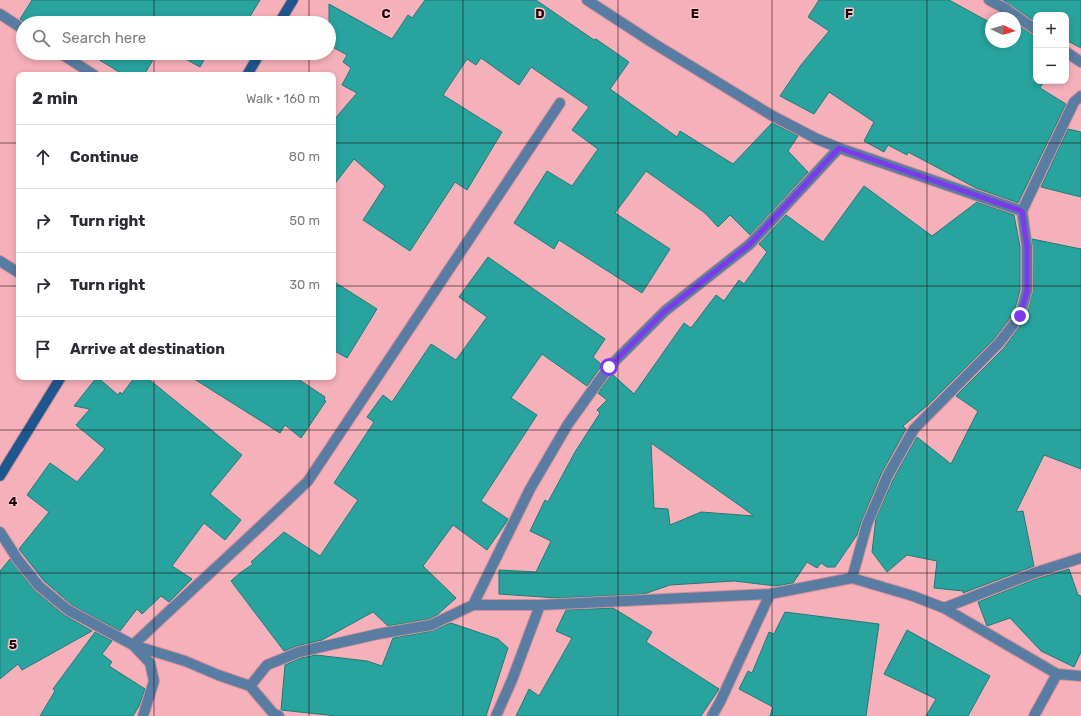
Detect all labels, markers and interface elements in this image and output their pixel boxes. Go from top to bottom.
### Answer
text: C [381,6,391,21]
text: D [535,6,545,21]
text: E [691,6,699,21]
text: F [845,6,853,21]
north arrow [985,12,1021,48]
map controls [1033,12,1069,84]
button: + [1033,12,1069,48]
search box [16,16,336,60]
icon: search [30,27,52,49]
text: Search here [62,29,146,47]
button: − [1033,48,1069,84]
text: 2 min [32,88,78,108]
text: Walk · 160 m [246,91,320,106]
icon: ahead [32,146,54,168]
text: Continue [70,148,139,166]
text: 80 m [289,149,320,164]
icon: right [32,210,54,232]
text: Turn right [70,212,145,230]
text: 50 m [289,213,320,228]
icon: right [32,274,54,296]
text: Turn right [70,276,145,294]
text: 30 m [289,277,320,292]
route end [1011,307,1029,325]
icon: arrive [32,338,54,360]
text: Arrive at destination [70,340,225,358]
route start [600,358,618,376]
text: 4 [9,494,18,509]
text: 5 [9,637,17,652]

